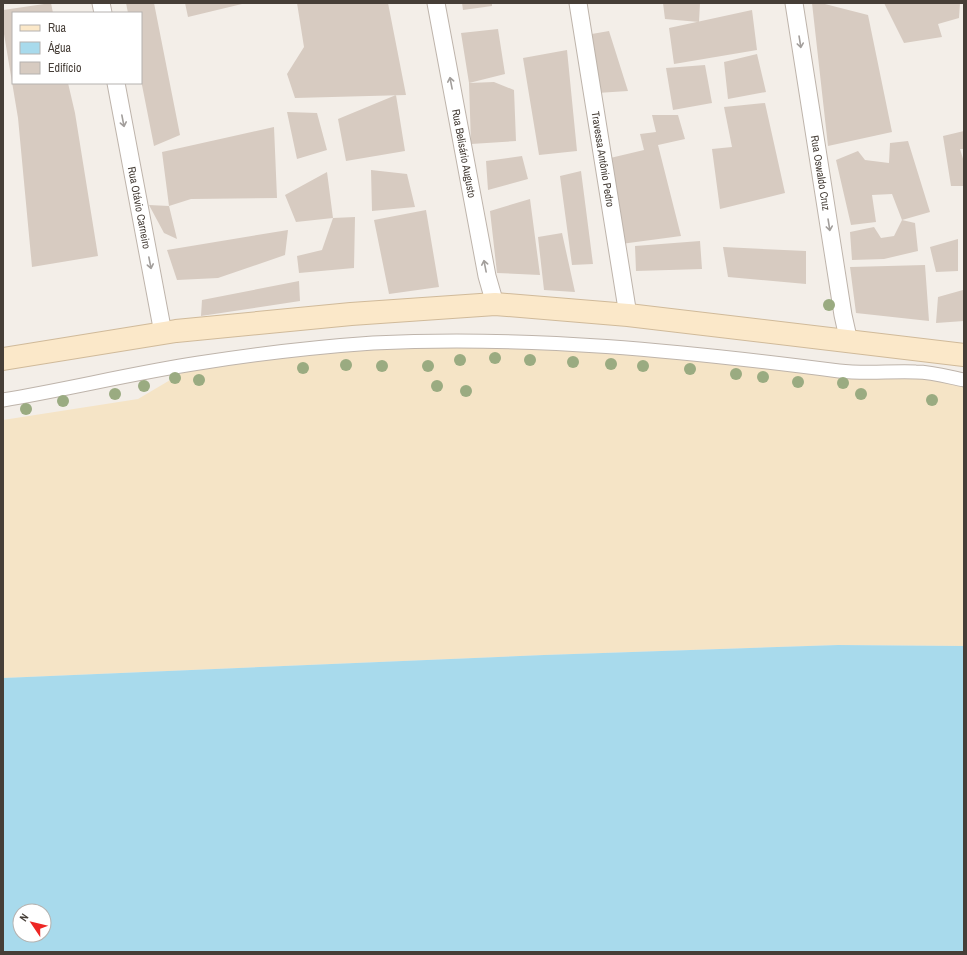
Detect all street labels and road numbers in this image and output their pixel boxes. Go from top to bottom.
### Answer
street label: Rua Belisário Augusto [449,108,479,199]
street label: Travessa Antônio Pedro [588,110,618,208]
street label: Rua Oswaldo Cruz [808,134,834,212]
street label: Rua Otávio Carneiro [125,166,154,250]

